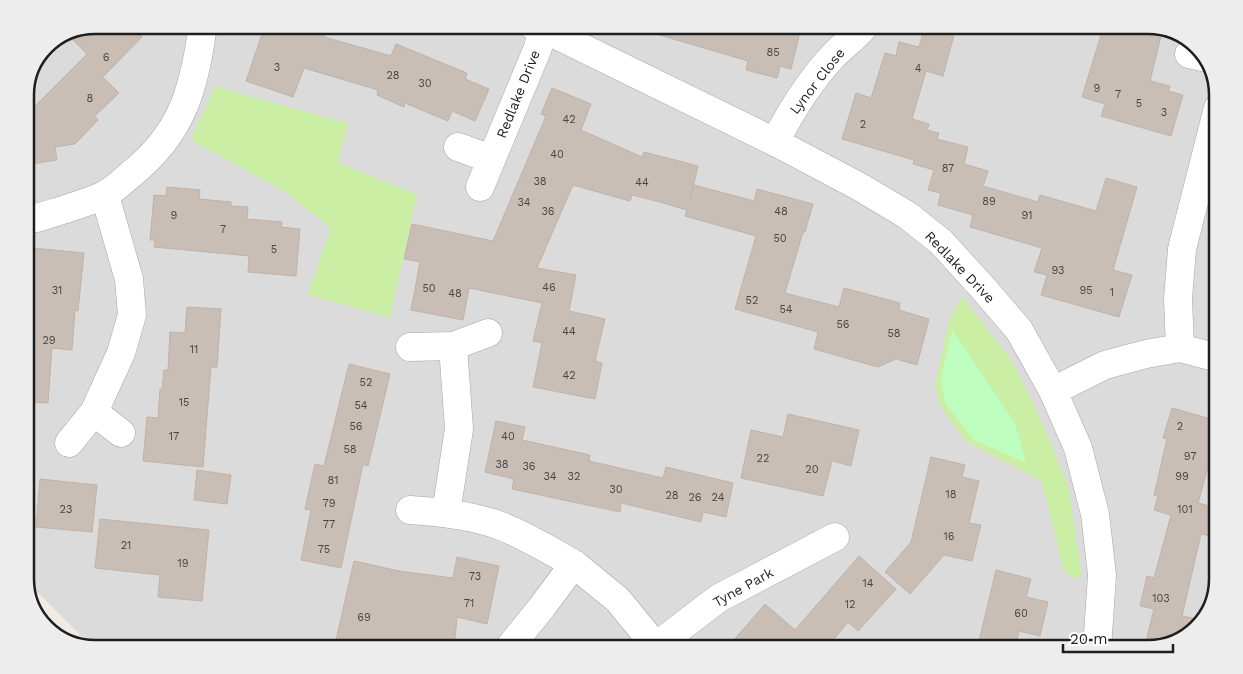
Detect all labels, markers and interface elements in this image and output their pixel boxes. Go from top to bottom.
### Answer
street label: Lynor Close [786,45,848,117]
house number: 85 [766,46,780,59]
street label: Redlake Drive [493,48,543,140]
house number: 6 [103,51,110,64]
house number: 3 [274,61,280,74]
house number: 4 [915,62,922,75]
house number: 28 [386,69,400,82]
house number: 30 [418,77,432,90]
house number: 9 [1094,82,1101,95]
house number: 7 [1115,88,1121,101]
house number: 8 [87,92,94,105]
house number: 5 [1136,97,1142,110]
house number: 3 [1161,106,1167,119]
house number: 42 [562,113,576,126]
house number: 2 [860,118,866,131]
house number: 40 [550,148,564,161]
house number: 87 [942,162,954,175]
house number: 38 [533,175,547,188]
house number: 44 [635,176,649,189]
house number: 89 [982,195,996,208]
house number: 34 [517,196,531,209]
house number: 36 [541,205,555,218]
house number: 48 [774,205,788,218]
house number: 9 [171,209,178,222]
house number: 91 [1021,209,1033,222]
house number: 7 [220,223,226,236]
street label: Redlake Drive [922,228,998,306]
house number: 50 [773,232,787,245]
house number: 5 [271,243,277,256]
house number: 93 [1052,264,1064,277]
house number: 46 [542,281,556,294]
house number: 50 [422,282,436,295]
house number: 31 [52,284,62,297]
house number: 95 [1079,284,1093,297]
house number: 1 [1110,286,1114,299]
house number: 48 [448,287,462,300]
house number: 52 [746,294,758,307]
house number: 54 [779,303,793,316]
house number: 56 [836,318,850,331]
house number: 44 [562,325,576,338]
house number: 58 [887,327,901,340]
house number: 29 [42,334,56,347]
house number: 11 [190,343,198,356]
house number: 42 [562,369,576,382]
house number: 52 [360,376,372,389]
house number: 15 [179,396,189,409]
house number: 54 [354,399,368,412]
house number: 56 [349,420,363,433]
house number: 2 [1177,420,1183,433]
house number: 17 [169,430,179,443]
house number: 40 [501,430,515,443]
house number: 58 [343,443,357,456]
house number: 97 [1184,450,1196,463]
house number: 22 [757,452,769,465]
house number: 38 [495,458,509,471]
house number: 36 [522,460,536,473]
house number: 20 [805,463,819,476]
house number: 34 [543,470,557,483]
house number: 32 [568,470,580,483]
house number: 99 [1175,470,1189,483]
house number: 81 [327,474,339,487]
house number: 30 [609,483,623,496]
house number: 18 [945,488,957,501]
house number: 28 [665,489,679,502]
house number: 26 [688,491,702,504]
house number: 24 [712,491,725,504]
house number: 79 [323,497,336,510]
house number: 23 [60,503,72,516]
house number: 101 [1177,503,1193,516]
house number: 77 [323,518,335,531]
house number: 16 [944,530,955,543]
house number: 21 [121,539,131,552]
house number: 75 [318,543,330,556]
house number: 19 [177,557,189,570]
street label: Tyne Park [710,564,776,610]
house number: 73 [469,570,481,583]
house number: 14 [862,577,874,590]
house number: 103 [1152,592,1170,605]
house number: 71 [464,597,474,610]
house number: 12 [845,598,855,611]
house number: 60 [1014,607,1028,620]
house number: 69 [357,611,371,624]
scale bar [1063,622,1173,654]
text: 20 m [1070,630,1108,648]

